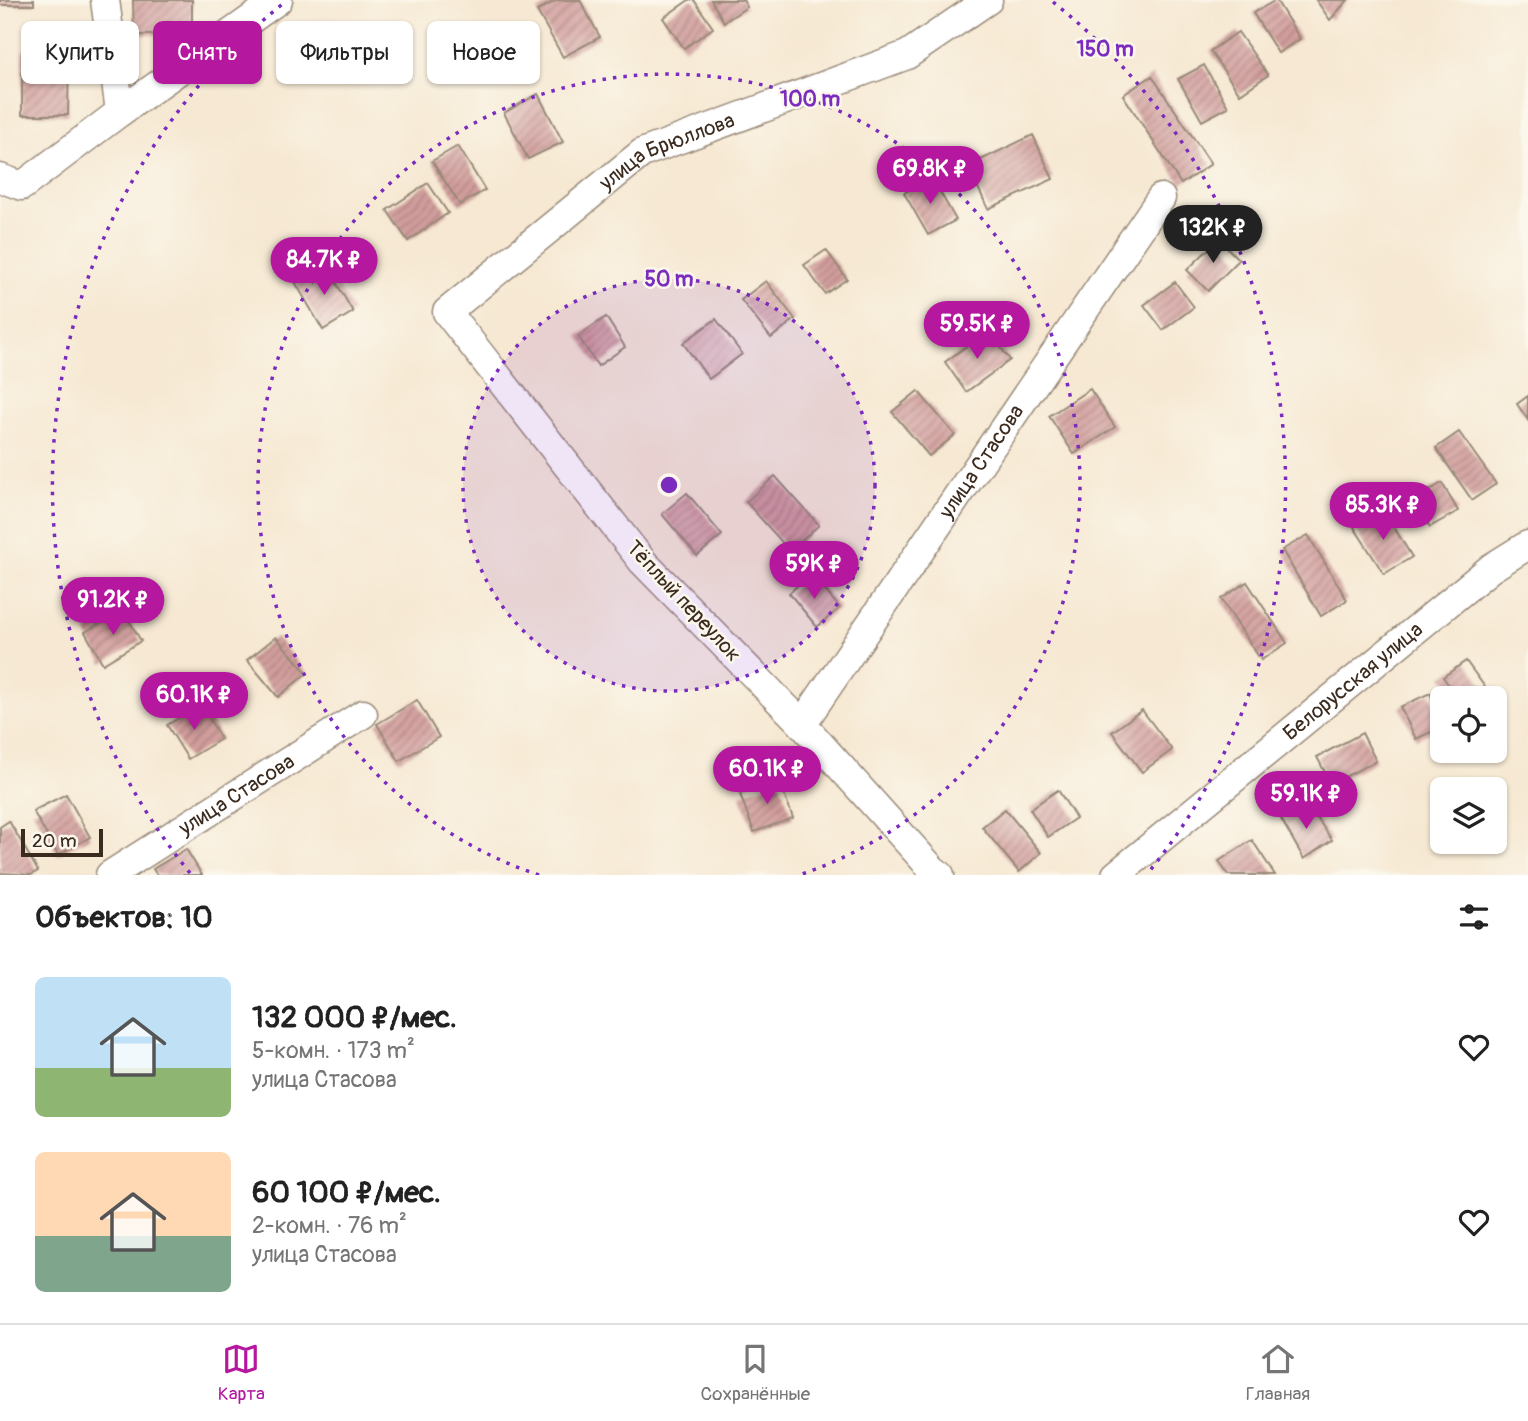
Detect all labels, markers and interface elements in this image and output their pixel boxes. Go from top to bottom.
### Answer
chip: Купить [21,21,139,84]
chip: Снять [153,21,262,84]
chip: Фильтры [276,21,413,84]
chip: Новое [427,21,540,84]
text: 150 m [1076,36,1134,63]
text: 100 m [780,86,840,113]
street label: улица Брюллова [593,107,738,197]
pin: 69.8K ₽ [865,146,995,206]
text: 69.8K ₽ [893,154,967,183]
pin: 132K ₽ [1156,205,1270,265]
text: 132K ₽ [1179,213,1247,242]
pin: 84.7K ₽ [259,238,389,297]
text: 84.7K ₽ [287,245,361,274]
text: 50 m [645,266,694,293]
pin: 59.5K ₽ [912,302,1042,361]
text: 59.5K ₽ [940,309,1014,338]
street label: улица Стасова [933,399,1030,525]
centre of rings [657,473,681,497]
pin: 85.3K ₽ [1318,482,1448,542]
text: 85.3K ₽ [1346,490,1420,519]
street label: Тёплый переулок [620,535,747,668]
pin: 59K ₽ [765,542,863,601]
text: 59K ₽ [786,549,842,578]
pin: 91.2K ₽ [48,578,178,637]
text: 91.2K ₽ [77,585,149,614]
street label: Белорусская улица [1278,616,1429,747]
pin: 60.1K ₽ [129,672,259,732]
text: 60.1K ₽ [156,680,232,709]
map controls [1430,686,1507,854]
button: locate [1430,686,1507,763]
pin: 60.1K ₽ [702,746,832,806]
street label: улица Стасова [173,748,300,842]
text: 60.1K ₽ [729,754,805,783]
pin: 59.1K ₽ [1241,772,1371,831]
button: layers [1430,777,1507,854]
text: 59.1K ₽ [1270,779,1342,808]
scale bar [21,826,103,858]
text: 20 m [32,829,77,853]
icon: filters [1455,898,1493,936]
text: Объектов: 10 [35,899,213,936]
text: 132 000 ₽/мес. [252,999,457,1036]
icon: home [91,1005,175,1089]
icon: heart [1455,1028,1493,1066]
text: 5-комн. · 173 m² [252,1036,415,1065]
text: улица Стасова [252,1065,397,1094]
text: 60 100 ₽/мес. [252,1174,441,1211]
icon: home [91,1180,175,1264]
icon: heart [1455,1203,1493,1241]
text: 2-комн. · 76 m² [252,1211,407,1240]
text: улица Стасова [252,1240,397,1269]
tab: Карта [218,1340,265,1406]
tab: Сохранённые [701,1340,810,1406]
tab: Главная [1246,1340,1310,1406]

